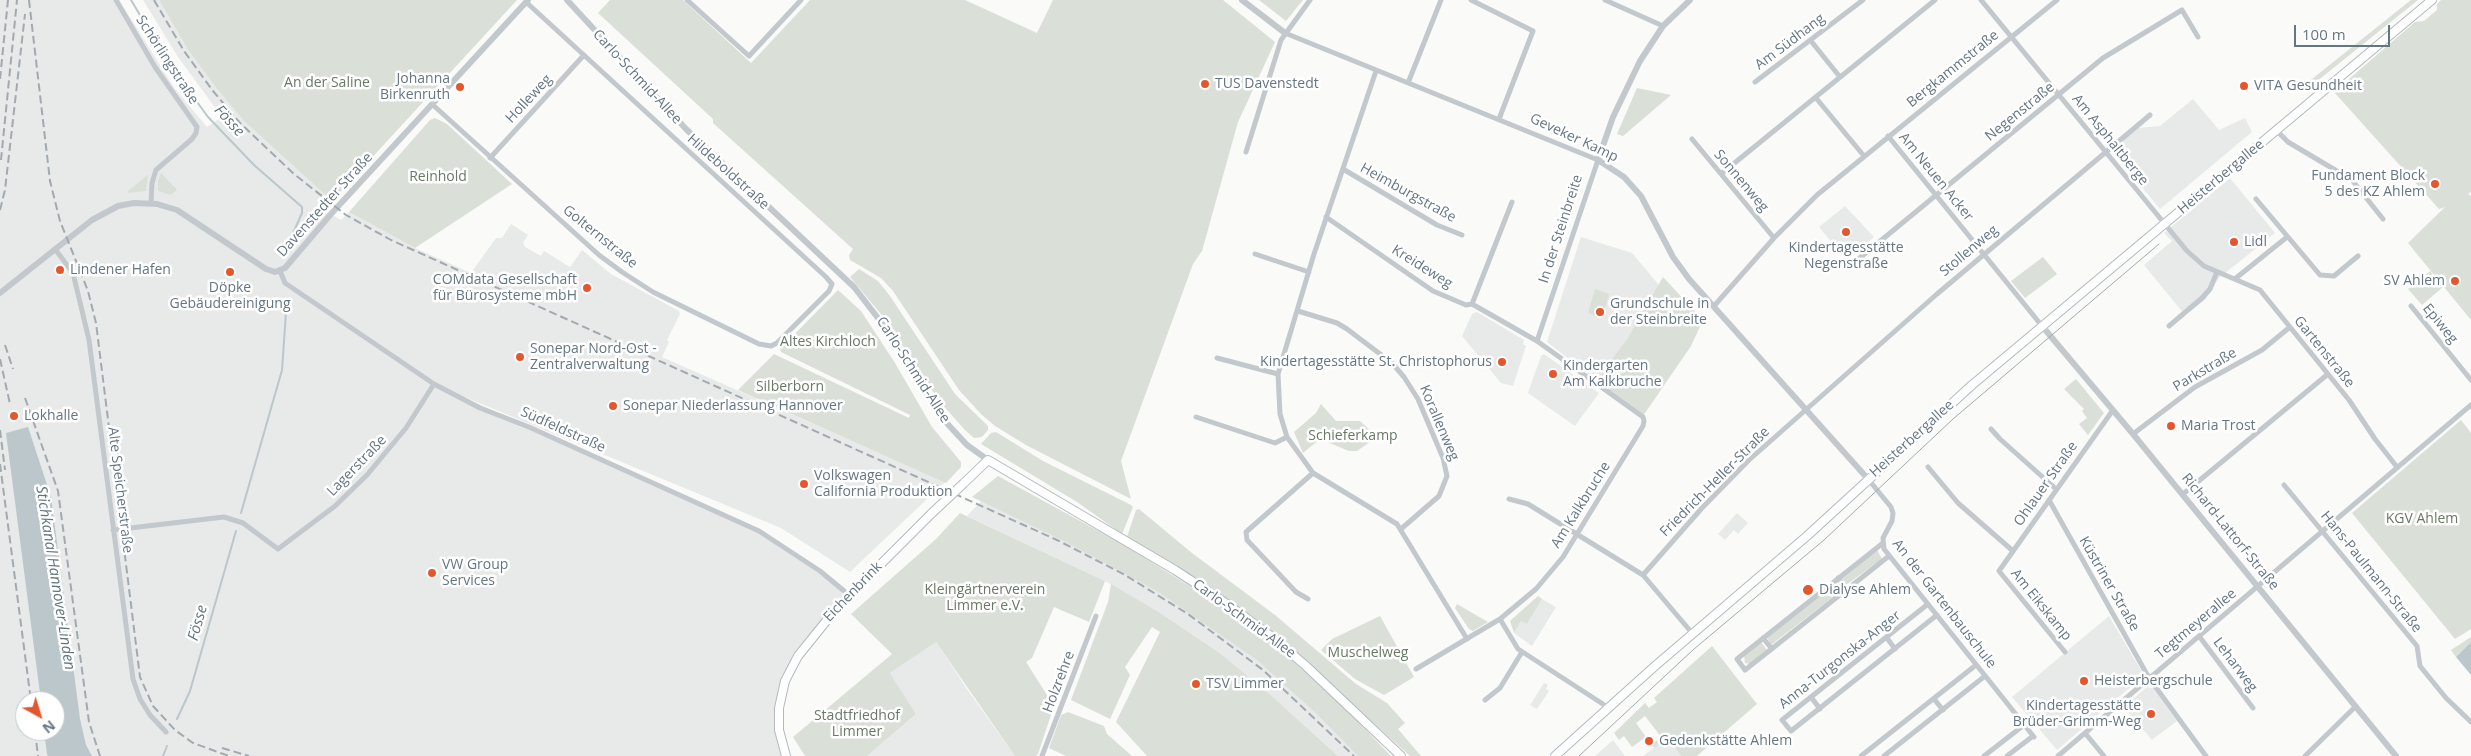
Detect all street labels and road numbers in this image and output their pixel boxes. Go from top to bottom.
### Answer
street label: Am Südhang [1752,10,1828,74]
street label: Schörlingstraße [132,13,202,107]
street label: Carlo-Schmid-Allee [589,26,685,128]
street label: Bergkammstraße [1904,27,2002,111]
street label: Holleweg [502,71,556,127]
street label: Negenstraße [1982,79,2058,145]
street label: Am Asphaltberge [2068,91,2152,189]
street label: Geveker Kamp [1527,110,1621,166]
street label: Am Neuen Acker [1895,129,1977,225]
street label: Hildeboldstraße [683,131,773,213]
street label: Heisterbergallee [2175,136,2267,218]
street label: Sonnenweg [1710,146,1772,216]
street label: Davenstedter Straße [274,149,376,261]
street label: Heimburgstraße [1357,160,1459,226]
street label: In der Steinbreite [1536,173,1586,285]
street label: Golternstraße [559,202,641,272]
street label: Stollenweg [1936,222,2002,280]
street label: Kreideweg [1389,242,1455,292]
street label: Epiweg [2419,301,2461,347]
street label: Gartenstraße [2290,313,2358,391]
street label: Carlo-Schmid-Allee [872,314,954,426]
street label: Parkstraße [2170,345,2240,395]
street label: Korallenweg [1416,383,1462,463]
street label: Heisterbergallee [1867,397,1957,481]
street label: Südfeldstraße [518,404,608,456]
street label: Friedrich-Heller-Straße [1657,424,1773,540]
street label: Alte Speicherstraße [104,426,136,554]
street label: Lagerstraße [324,432,390,500]
street label: Ohlauer Straße [2011,438,2081,530]
street label: Am Kalkbruche [1548,459,1614,551]
street label: Richard-Lattorf-Straße [2178,470,2282,594]
street label: Hans-Paulmann-Straße [2317,508,2425,636]
street label: Küstriner Straße [2075,534,2143,634]
street label: An der Gartenbauschule [1888,536,2000,672]
street label: Eichenbrink [820,559,886,625]
street label: Am Eikskamp [2007,566,2075,644]
street label: Carlo-Schmid-Allee [1189,576,1299,662]
street label: Tegtmeyerallee [2152,585,2240,663]
street label: Anna-Turgonska-Anger [1776,607,1904,713]
street label: Leharweg [2209,635,2261,695]
street label: Holzrehre [1040,649,1078,715]

